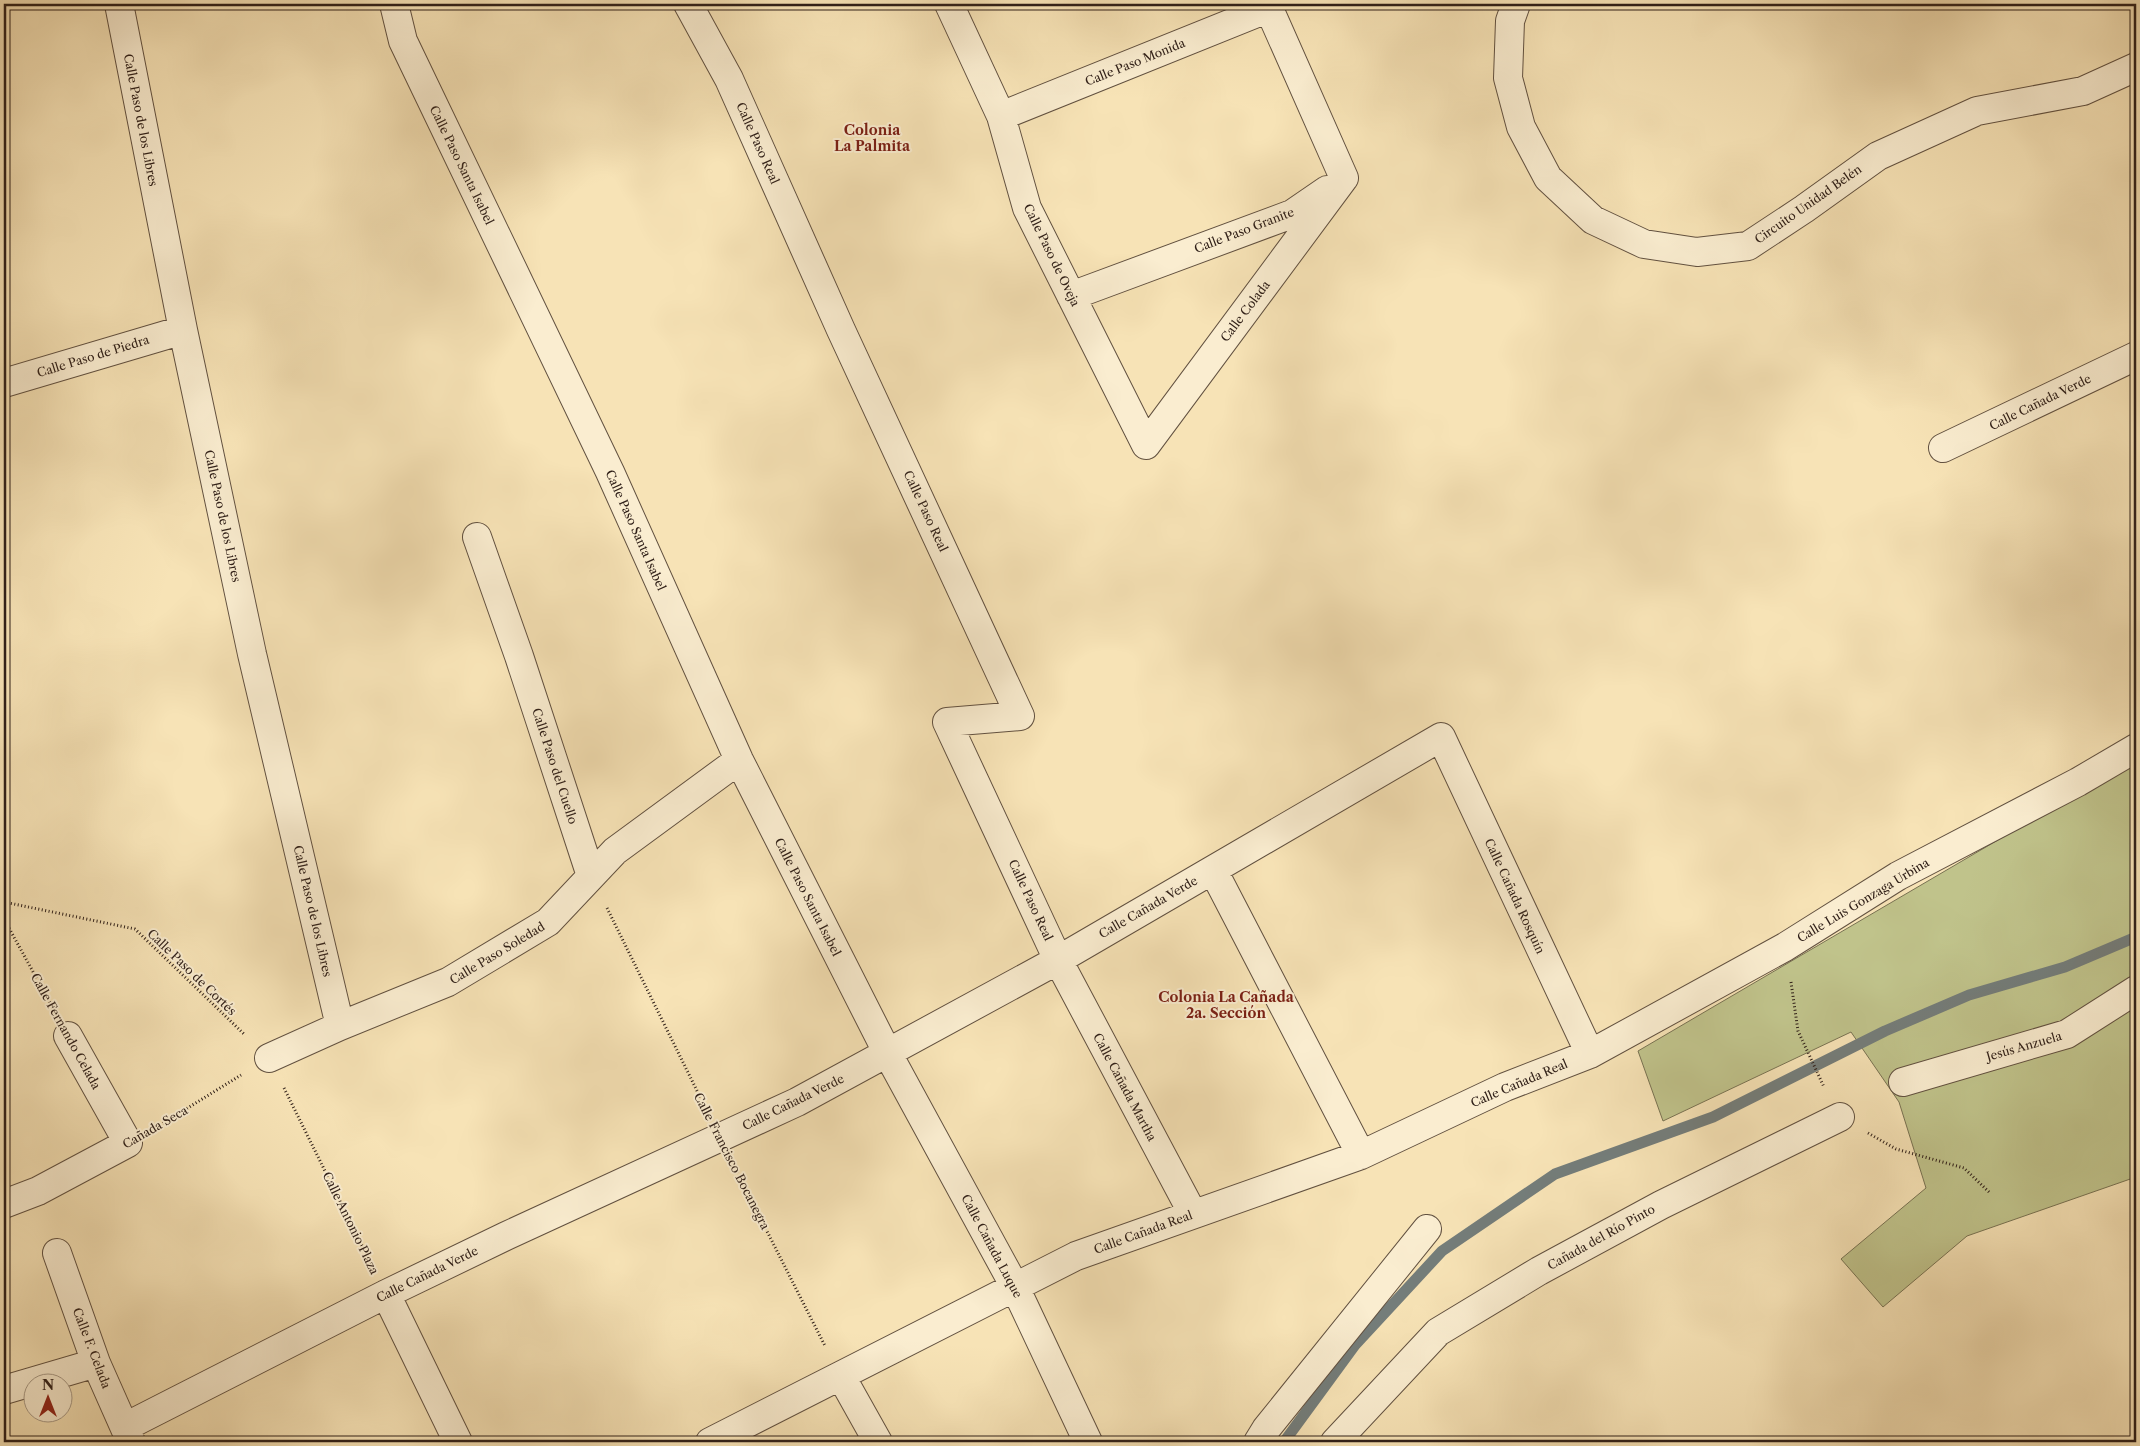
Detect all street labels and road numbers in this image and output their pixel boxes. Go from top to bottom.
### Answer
street label: Calle Paso Monida [1083,35,1188,89]
street label: Calle Paso de los Libres [121,52,161,188]
street label: Calle Paso Real [733,100,783,187]
street label: Calle Paso Santa Isabel [427,103,498,227]
street label: Circuito Unidad Belén [1752,161,1865,247]
street label: Calle Paso de Oveja [1021,201,1084,309]
street label: Calle Paso Granite [1192,204,1296,256]
street label: Calle Colada [1217,277,1273,345]
street label: Calle Paso de Piedra [35,332,152,380]
street label: Calle Cañada Verde [1987,371,2094,433]
street label: Calle Paso de los Libres [202,449,244,583]
street label: Calle Paso Santa Isabel [603,467,670,593]
street label: Calle Paso Real [901,468,952,554]
street label: Calle Paso del Cuello [529,706,581,826]
street label: Calle Paso Santa Isabel [772,835,845,959]
street label: Calle Cañada Rosquín [1482,836,1549,957]
street label: Calle Paso de los Libres [291,844,335,978]
street label: Calle Luis Gonzaga Urbina [1794,854,1932,945]
street label: Calle Paso Real [1006,857,1057,943]
street label: Calle Cañada Verde [1096,873,1200,941]
street label: Calle Paso Soledad [447,918,548,987]
street label: Calle Paso de Cortés [145,926,239,1018]
street label: Calle Fernando Celada [28,970,104,1092]
street label: Jesús Anzuela [1983,1028,2064,1064]
street label: Calle Cañada Martha [1090,1030,1160,1144]
street label: Calle Cañada Real [1468,1056,1570,1110]
street label: Calle Cañada Verde [740,1071,847,1133]
street label: Calle Francisco Bocanegra [691,1090,773,1233]
street label: Cañada Seca [120,1102,191,1152]
street label: Calle Antonio Plaza [320,1169,383,1277]
street label: Calle Cañada Luque [958,1192,1026,1301]
street label: Cañada del Río Pinto [1545,1201,1657,1273]
street label: Calle Cañada Real [1092,1207,1195,1257]
street label: Calle Cañada Verde [374,1243,481,1305]
street label: Calle F. Celada [70,1305,115,1391]

